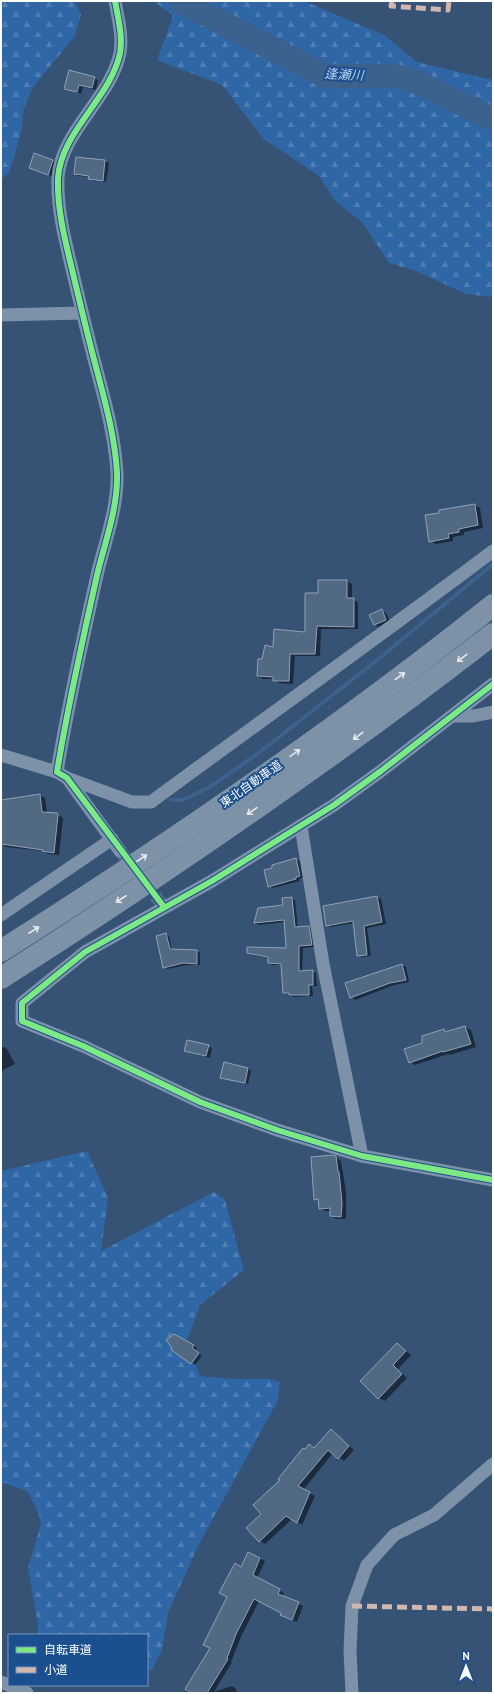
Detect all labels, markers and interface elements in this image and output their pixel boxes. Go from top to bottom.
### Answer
water label: 逢瀬川 [324,65,366,84]
one-way arrow [457,654,468,662]
one-way arrow [395,672,406,680]
one-way arrow [353,732,364,740]
one-way arrow [290,749,301,757]
street label: 東北自動車道 [217,757,285,810]
one-way arrow [247,807,258,815]
one-way arrow [136,854,148,862]
one-way arrow [115,896,127,904]
one-way arrow [28,926,39,934]
legend [8,1634,148,1686]
text: 自転車道 [44,1642,92,1657]
north arrow [446,1646,486,1686]
text: N [462,1649,470,1663]
text: 小道 [44,1662,68,1677]

